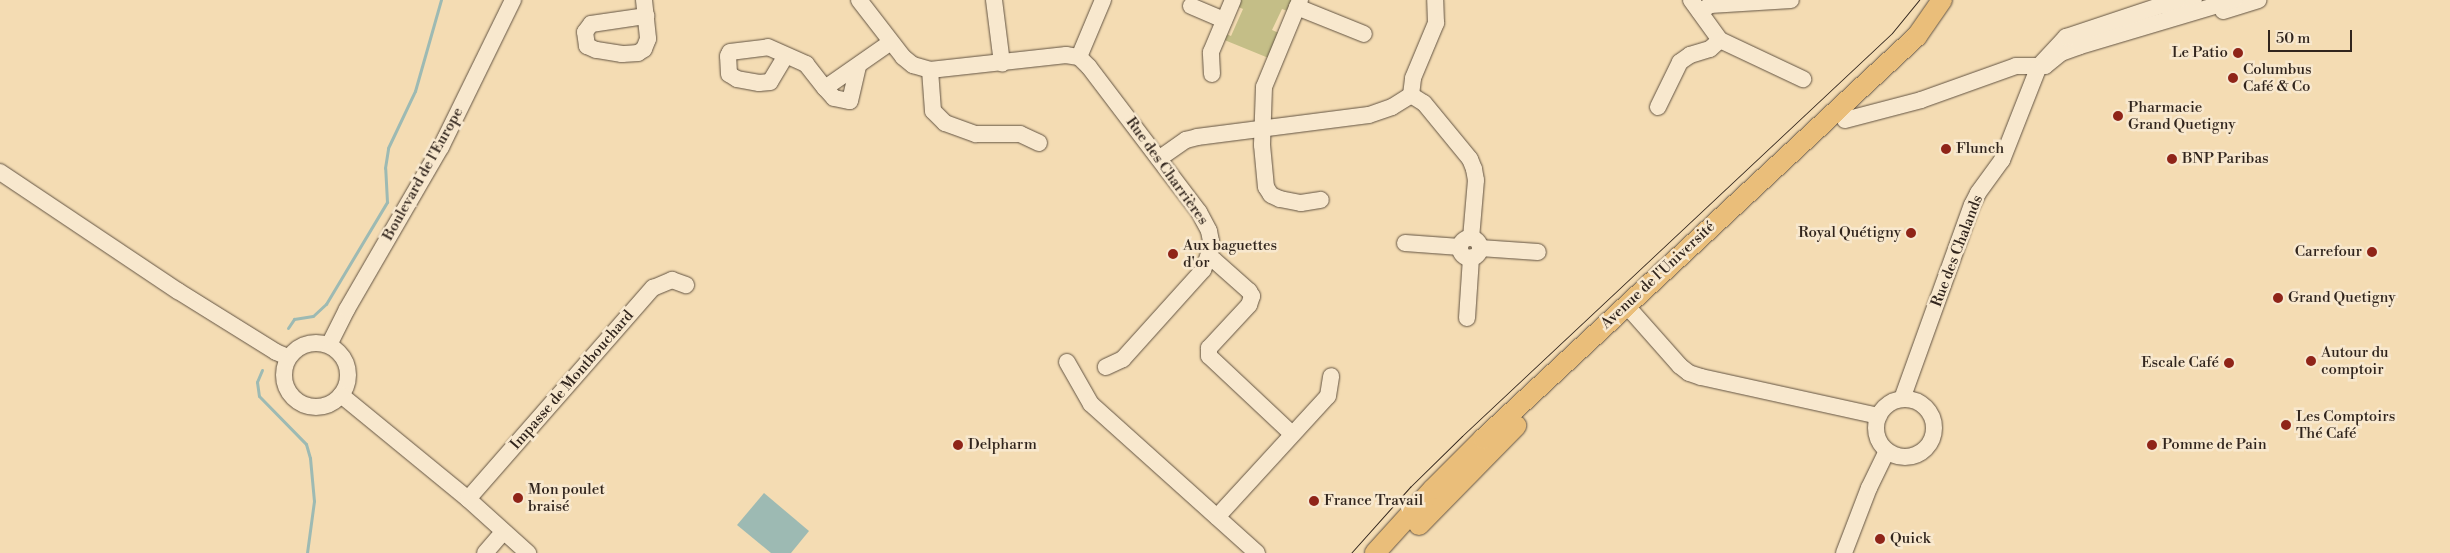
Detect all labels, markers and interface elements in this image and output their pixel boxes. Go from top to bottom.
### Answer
scale bar [2270,20,2354,52]
text: 50 m [2276,29,2310,48]
place label: Le Patio [2172,44,2228,62]
marker: Le Patio [2232,47,2244,59]
place label: Columbus Café & Co [2243,60,2312,95]
marker: Columbus Café & Co [2227,72,2239,84]
place label: Pharmacie Grand Quetigny [2128,98,2236,133]
street label: Boulevard de l'Europe [379,104,467,244]
marker: Pharmacie Grand Quetigny [2112,110,2124,122]
street label: Rue des Charrières [1122,114,1212,228]
place label: Flunch [1956,140,2004,158]
marker: Flunch [1940,143,1952,155]
place label: BNP Paribas [2182,150,2269,168]
marker: BNP Paribas [2166,153,2178,165]
street label: Rue des Chalands [1927,193,1987,309]
street label: Avenue de l'Université [1597,217,1719,333]
place label: Royal Quétigny [1798,224,1901,242]
marker: Royal Quétigny [1905,227,1917,239]
place label: Aux baguettes d'or [1183,236,1277,271]
place label: Carrefour [2295,243,2362,261]
marker: Carrefour [2366,246,2378,258]
marker: Aux baguettes d'or [1167,248,1179,260]
place label: Grand Quetigny [2288,289,2396,307]
marker: Grand Quetigny [2272,292,2284,304]
street label: Impasse de Montbouchard [507,307,637,453]
place label: Autour du comptoir [2321,343,2388,378]
place label: Escale Café [2141,354,2219,372]
marker: Autour du comptoir [2305,355,2317,367]
marker: Escale Café [2223,357,2235,369]
place label: Les Comptoirs Thé Café [2296,407,2395,442]
marker: Les Comptoirs Thé Café [2280,419,2292,431]
place label: Delpharm [968,436,1037,454]
place label: Pomme de Pain [2162,436,2267,454]
marker: Delpharm [952,439,964,451]
marker: Pomme de Pain [2146,439,2158,451]
place label: Mon poulet braisé [528,480,605,515]
marker: Mon poulet braisé [512,492,524,504]
place label: France Travail [1324,492,1423,510]
marker: France Travail [1308,495,1320,507]
place label: Quick [1890,530,1931,548]
marker: Quick [1874,533,1886,545]

